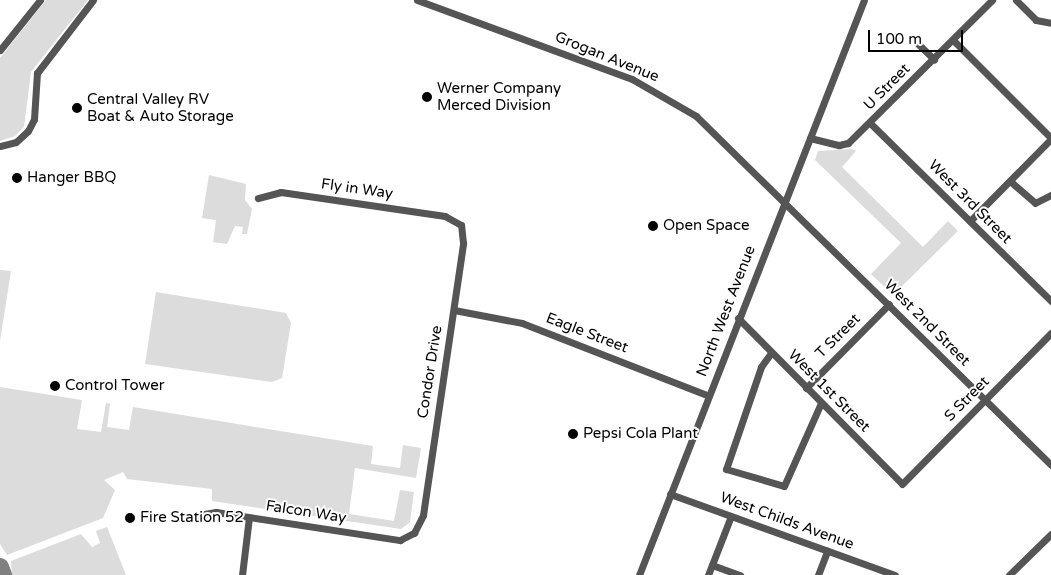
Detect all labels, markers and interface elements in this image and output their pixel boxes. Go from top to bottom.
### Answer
scale bar [871,20,966,52]
street label: Grogan Avenue [552,28,662,86]
text: 100 m [876,30,922,48]
street label: U Street [860,60,914,114]
place label: Werner Company Merced Division [437,79,561,114]
place label: Central Valley RV Boat & Auto Storage [87,90,234,125]
marker: Werner Company Merced Division [421,91,433,103]
marker: Central Valley RV Boat & Auto Storage [71,102,83,114]
street label: West 3rd Street [924,156,1016,248]
place label: Hanger BBQ [27,169,116,187]
marker: Hanger BBQ [11,172,23,184]
street label: Fly in Way [320,175,394,203]
place label: Open Space [663,217,749,235]
marker: Open Space [647,220,659,232]
street label: North West Avenue [693,243,759,379]
street label: West 2nd Street [880,276,974,370]
street label: Eagle Street [543,309,631,357]
street label: T Street [812,310,864,362]
street label: Condor Drive [414,324,446,420]
street label: West 1st Street [784,346,874,436]
street label: S Street [941,373,993,425]
place label: Control Tower [65,377,164,395]
marker: Control Tower [49,380,61,392]
place label: Pepsi Cola Plant [583,425,698,443]
marker: Pepsi Cola Plant [567,428,579,440]
street label: West Childs Avenue [718,488,856,554]
street label: Falcon Way [265,497,347,527]
place label: Fire Station 52 [140,509,244,527]
marker: Fire Station 52 [124,512,136,524]

